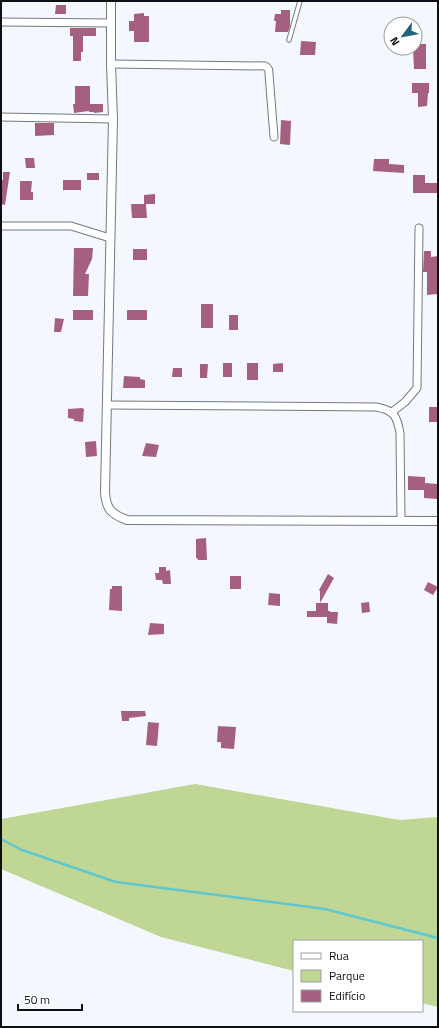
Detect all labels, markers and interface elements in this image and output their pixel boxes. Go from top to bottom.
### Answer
north arrow [383,16,423,56]
text: N [386,34,403,49]
legend [293,940,423,1012]
text: Rua [329,946,349,965]
text: Parque [329,966,365,985]
scale bar [18,986,82,1012]
text: Edifício [329,986,365,1005]
text: 50 m [24,990,50,1009]

